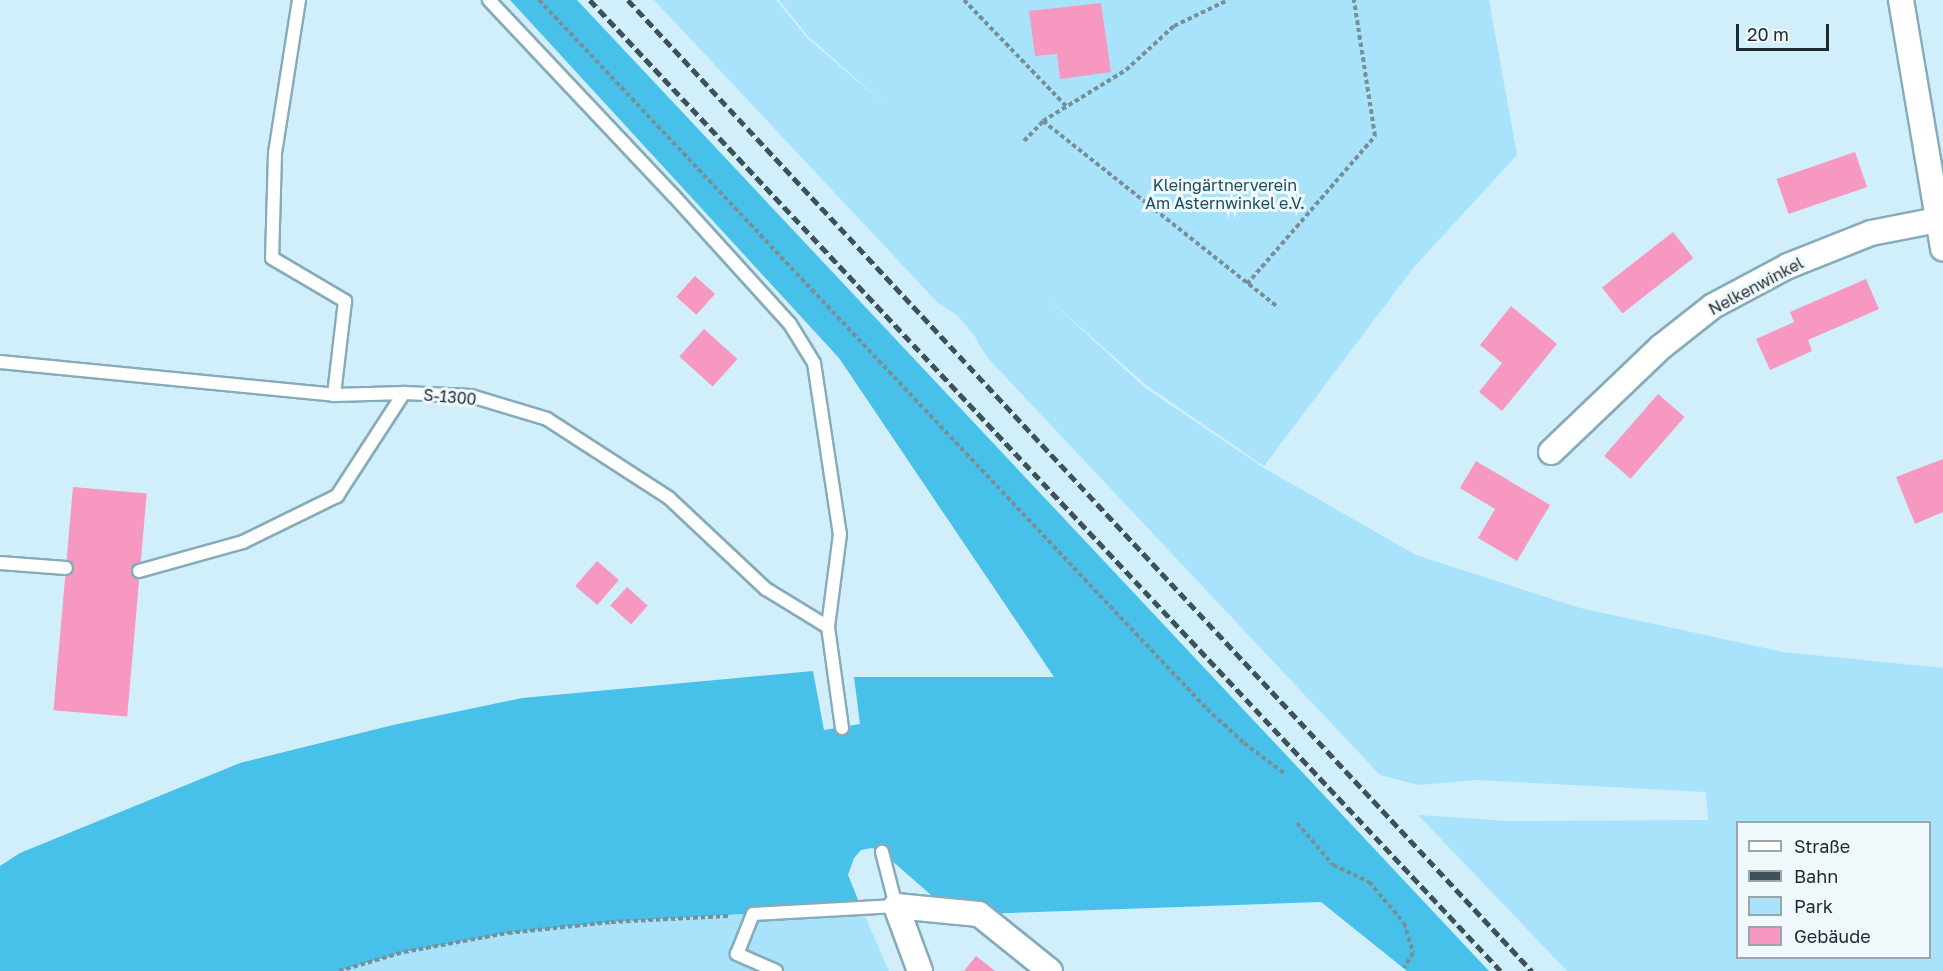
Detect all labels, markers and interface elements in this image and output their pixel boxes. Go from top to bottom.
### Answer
scale bar [1739,12,1832,50]
text: 20 m [1747,23,1789,45]
park label: Kleingärtnerverein Am Asternwinkel e.V. [1145,175,1305,213]
street label: Nelkenwinkel [1705,253,1807,319]
street label: S-1300 [423,385,477,409]
legend [1736,821,1931,959]
text: Straße [1794,835,1850,857]
text: Bahn [1794,865,1838,887]
text: Park [1794,895,1833,917]
text: Gebäude [1794,925,1871,947]

